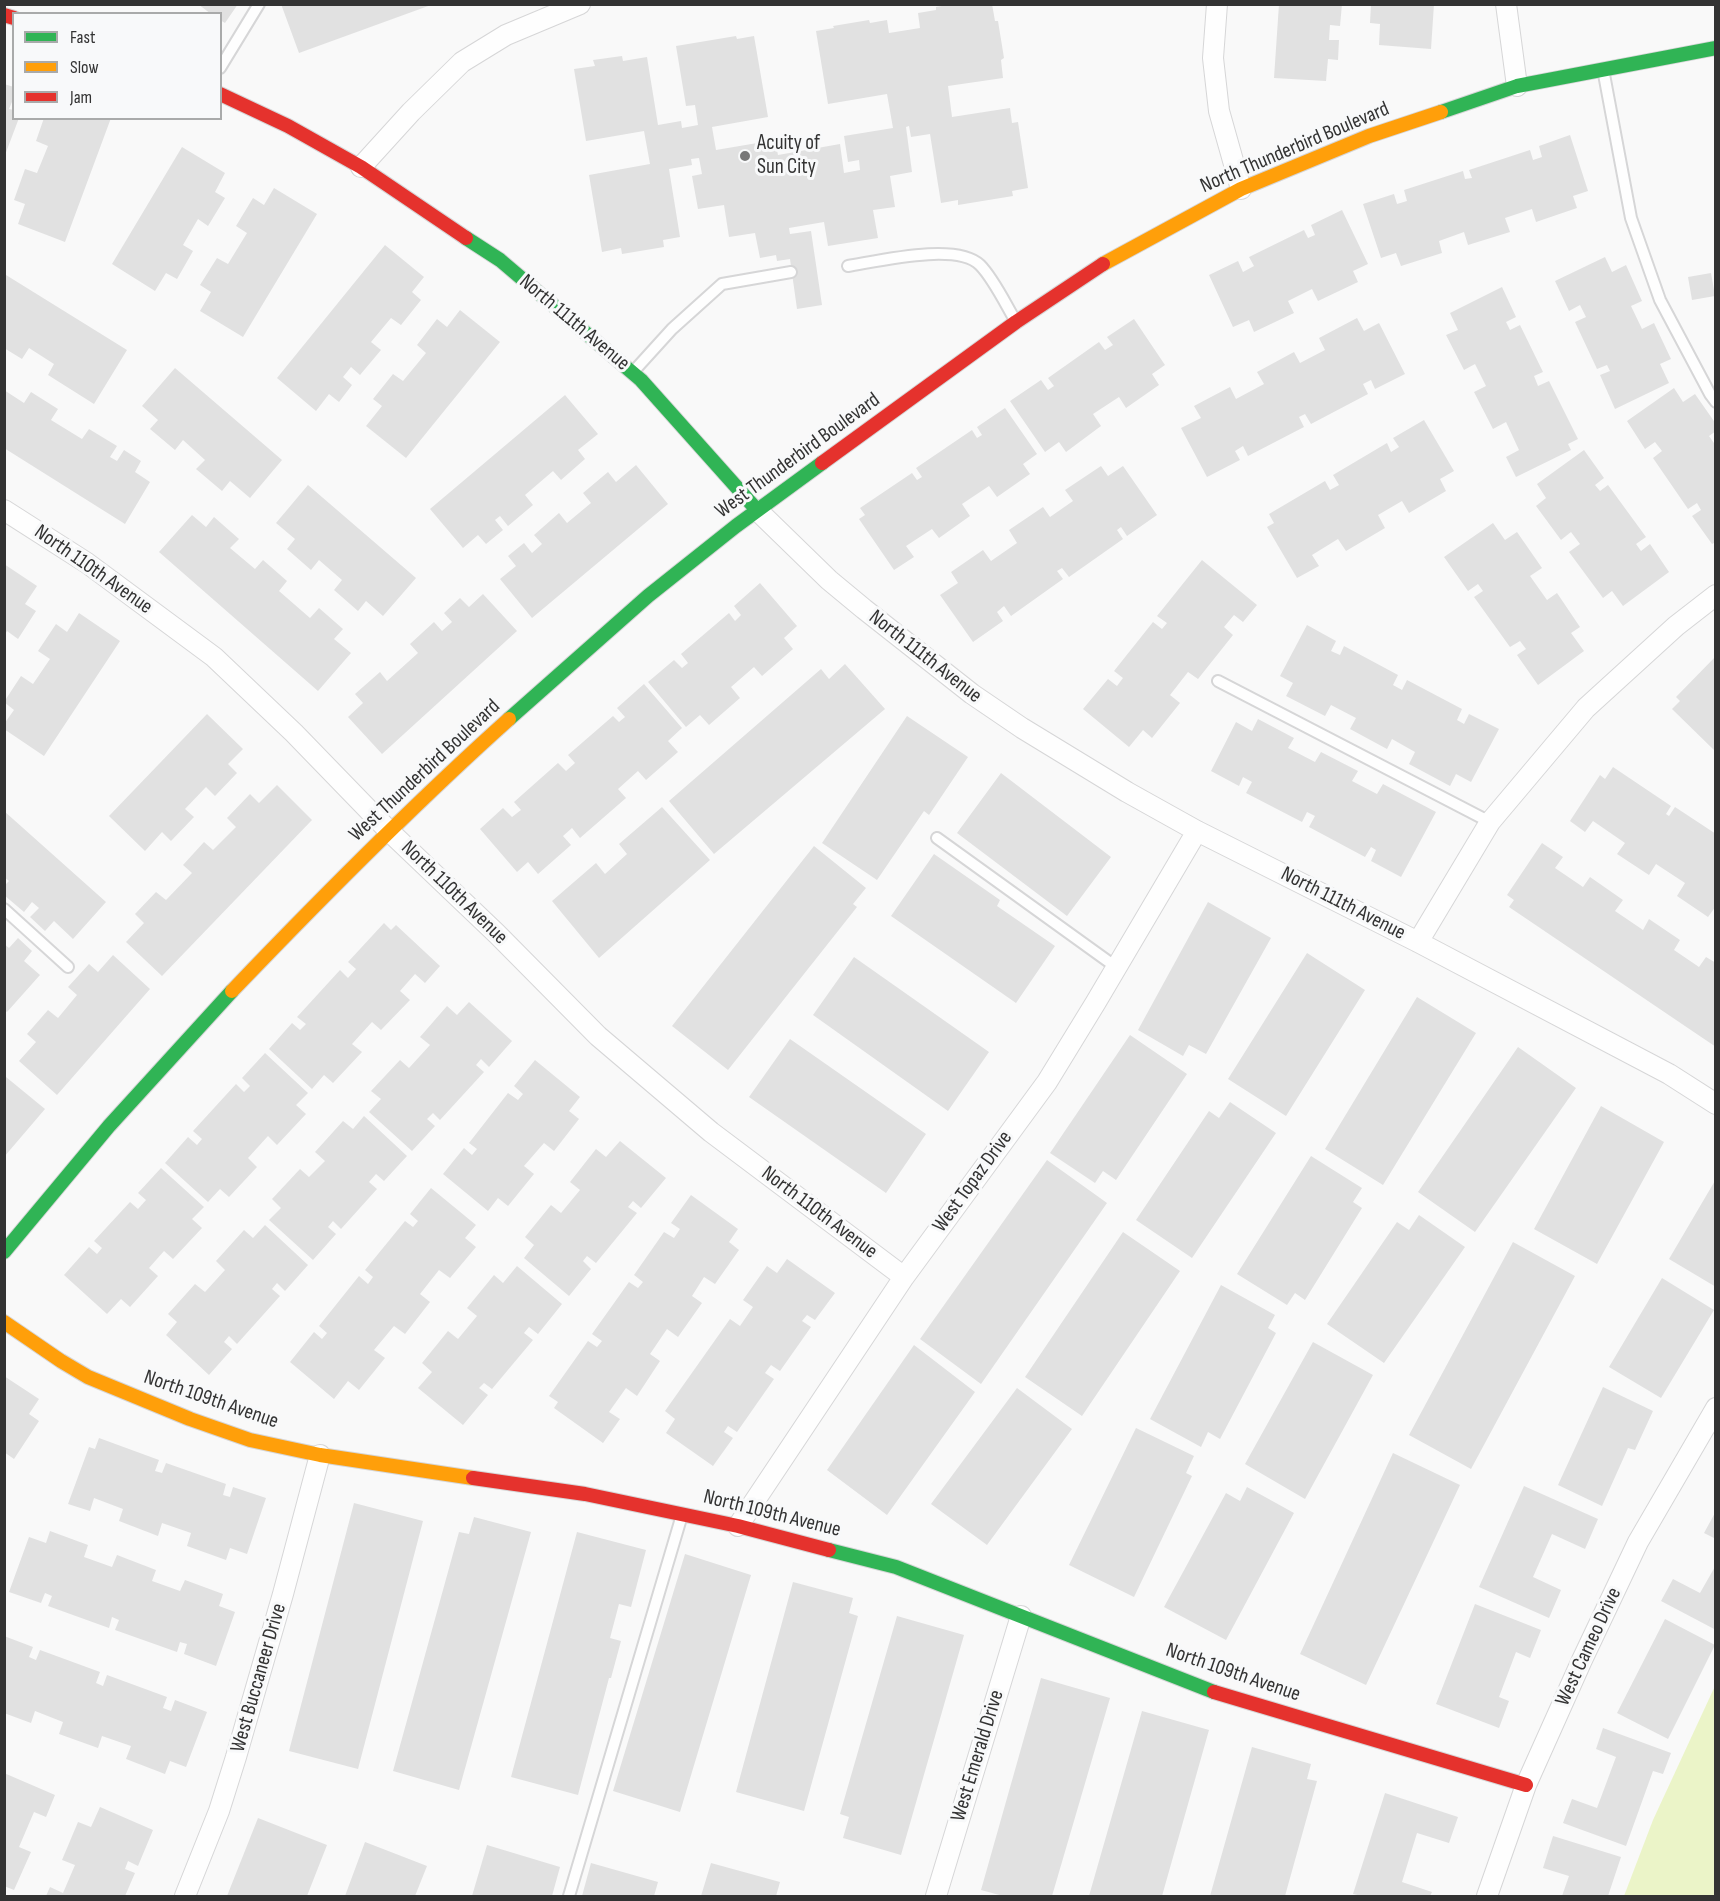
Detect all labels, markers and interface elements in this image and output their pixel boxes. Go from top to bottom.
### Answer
legend [12,12,222,120]
text: Fast [70,27,95,48]
text: Slow [70,57,99,78]
text: Jam [70,87,92,108]
street label: North Thunderbird Boulevard [1197,97,1393,199]
place label: Acuity of Sun City [757,131,820,181]
marker: Acuity of Sun City [738,149,752,163]
street label: North 111th Avenue [514,270,634,376]
street label: West Thunderbird Boulevard [711,388,885,524]
street label: North 110th Avenue [29,520,157,620]
street label: North 111th Avenue [863,605,987,709]
street label: West Thunderbird Boulevard [344,695,506,847]
street label: North 110th Avenue [395,836,513,950]
street label: North 111th Avenue [1277,862,1409,946]
street label: West Topaz Drive [928,1126,1018,1238]
street label: North 110th Avenue [756,1161,882,1265]
street label: North 109th Avenue [140,1365,282,1435]
street label: North 109th Avenue [701,1485,843,1543]
street label: West Cameo Drive [1551,1584,1627,1710]
street label: West Buccaneer Drive [226,1601,292,1755]
street label: North 109th Avenue [1162,1638,1304,1708]
street label: West Emerald Drive [946,1687,1010,1825]

